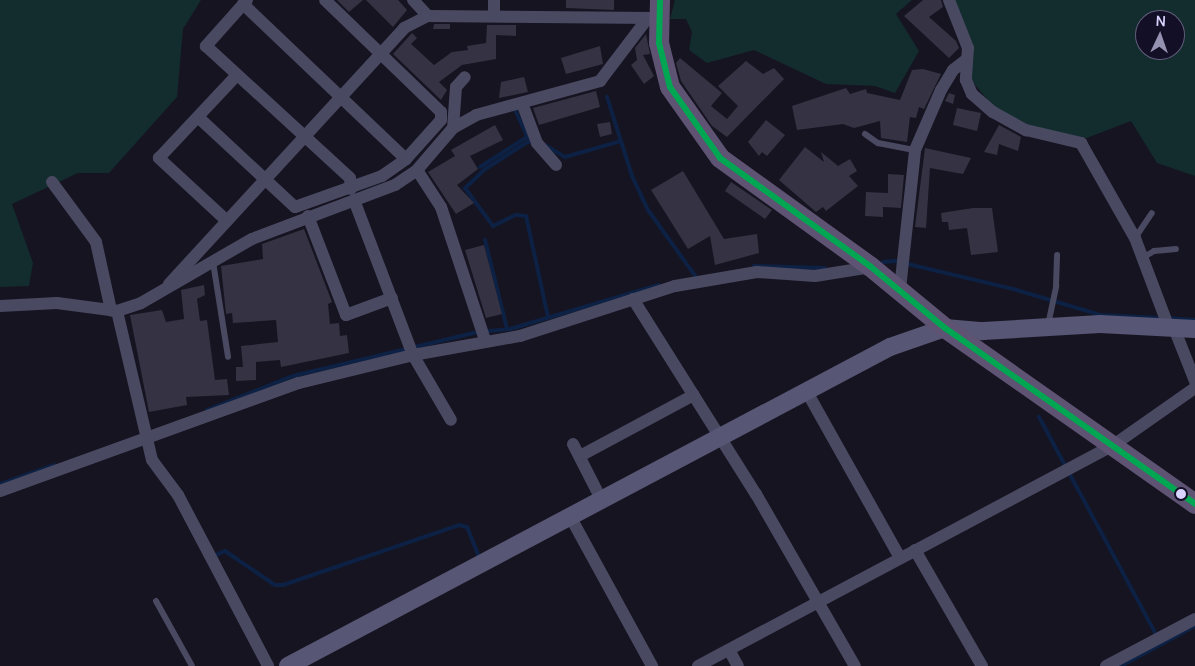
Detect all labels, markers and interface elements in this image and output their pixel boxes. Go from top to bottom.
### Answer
north arrow [1135,10,1185,60]
text: N [1155,11,1166,30]
unlabelled marker [1176,489,1186,499]

